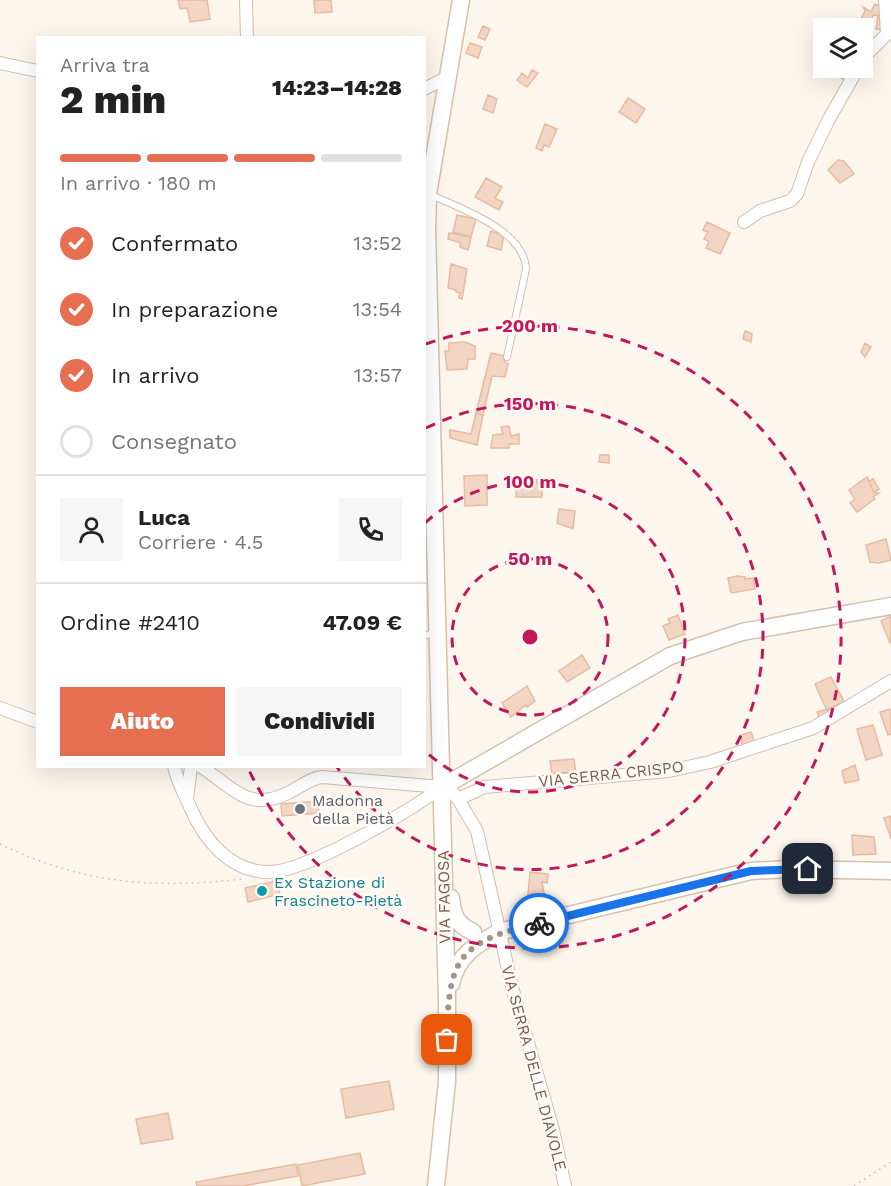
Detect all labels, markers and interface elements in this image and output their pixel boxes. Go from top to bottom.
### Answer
map controls [813,18,873,78]
button: layers [813,18,873,78]
text: Arriva tra [60,53,150,77]
text: 14:23–14:28 [272,75,402,100]
text: 2 min [60,77,166,122]
text: In arrivo · 180 m [60,171,217,195]
icon: check [60,227,93,260]
text: Confermato [111,231,238,256]
text: 13:52 [353,231,402,255]
icon: check [60,293,93,326]
text: In preparazione [111,297,278,322]
text: 13:54 [353,297,402,321]
text: 200 m [502,315,558,336]
icon: check [60,359,93,392]
text: In arrivo [111,363,199,388]
text: 13:57 [354,363,402,387]
text: 150 m [504,393,556,414]
text: Consegnato [111,429,237,454]
text: 100 m [503,471,557,492]
button: person [60,498,123,561]
button: phone [339,498,402,561]
text: Luca [138,505,190,530]
text: Corriere · 4.5 [138,530,263,554]
text: 50 m [508,548,552,569]
text: Ordine #2410 [60,610,200,635]
text: 47.09 € [323,610,402,635]
centre of rings [520,627,540,647]
button: Aiuto [60,687,225,756]
button: Condividi [237,687,402,756]
street label: VIA SERRA CRISPO [537,757,685,791]
place label: Madonna della Pietà [312,791,394,828]
marker: Madonna della Pietà [293,802,307,816]
pin [782,843,833,894]
street label: VIA FAGOSA [434,850,454,944]
icon: home [791,852,824,885]
place label: Ex Stazione di Frascineto-Pietà [274,873,402,910]
marker: Ex Stazione di Frascineto-Pietà [255,884,269,898]
courier [509,893,569,953]
icon: bike [523,907,556,940]
street label: VIA SERRA DELLE DIAVOLE [497,963,571,1173]
pin [421,1014,472,1065]
icon: bag [430,1023,463,1056]

